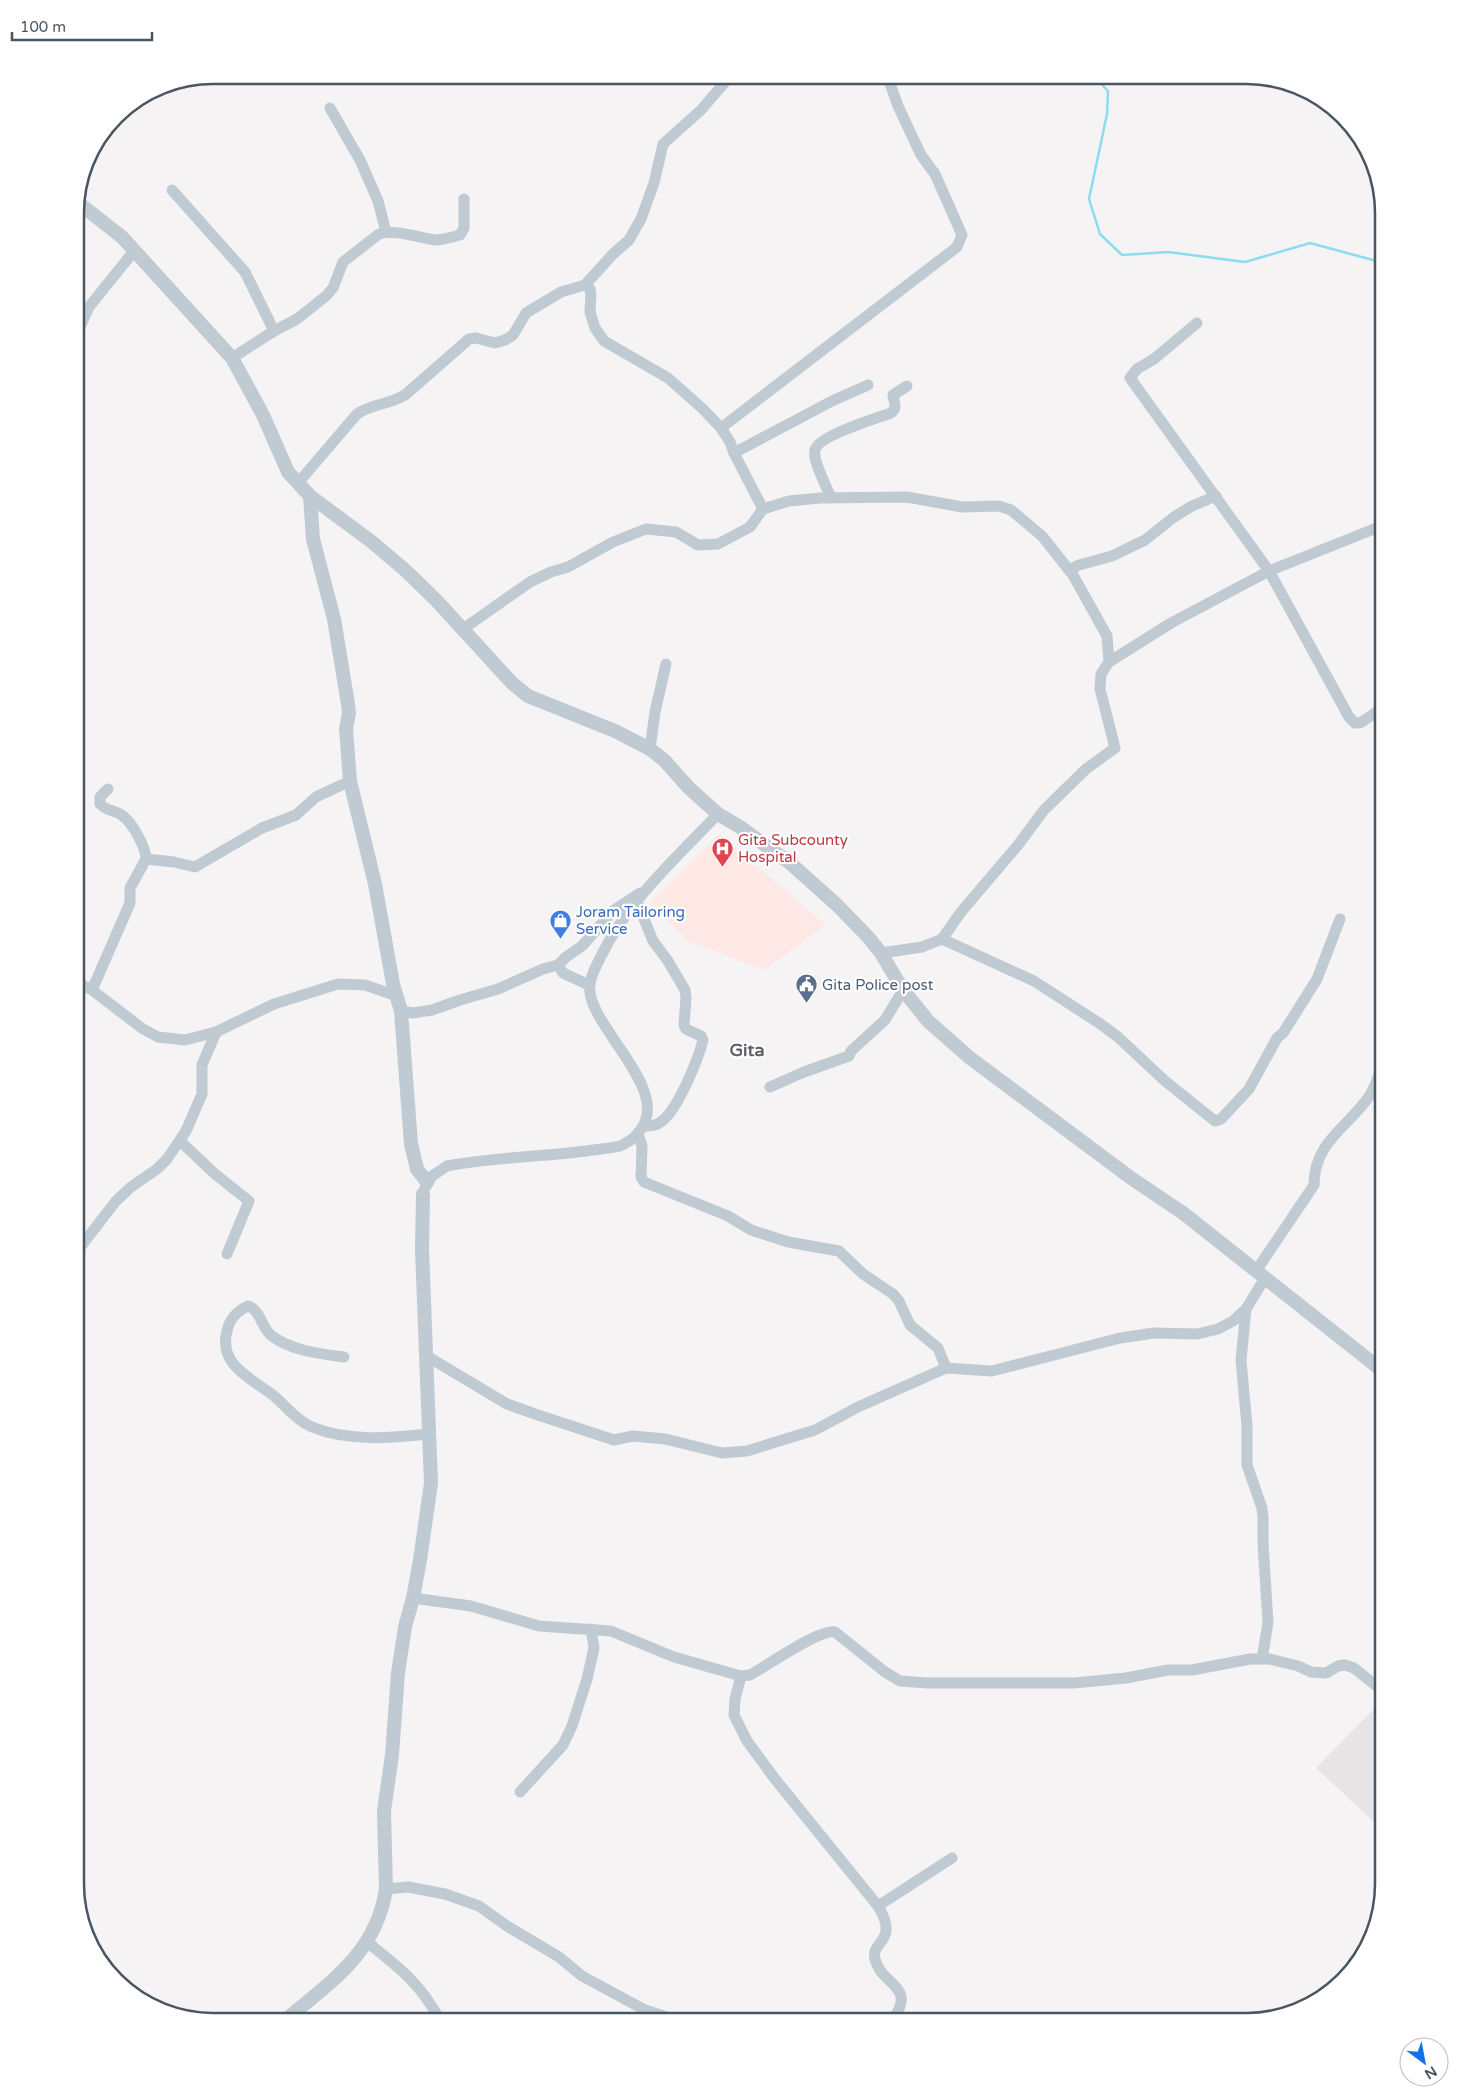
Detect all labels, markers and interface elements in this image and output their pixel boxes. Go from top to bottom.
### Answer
scale bar [12,10,152,42]
text: 100 m [20,18,66,36]
place label: Gita Subcounty Hospital [738,831,848,866]
hospital icon: Gita Subcounty Hospital [710,837,734,868]
place label: Joram Tailoring Service [576,903,685,938]
shop icon: Joram Tailoring Service [548,909,572,940]
public building icon: Gita Police post [794,973,818,1004]
place label: Gita Police post [822,976,934,994]
district label: Gita [729,1039,765,1061]
north arrow [1399,2037,1449,2087]
text: N [1421,2062,1440,2083]

